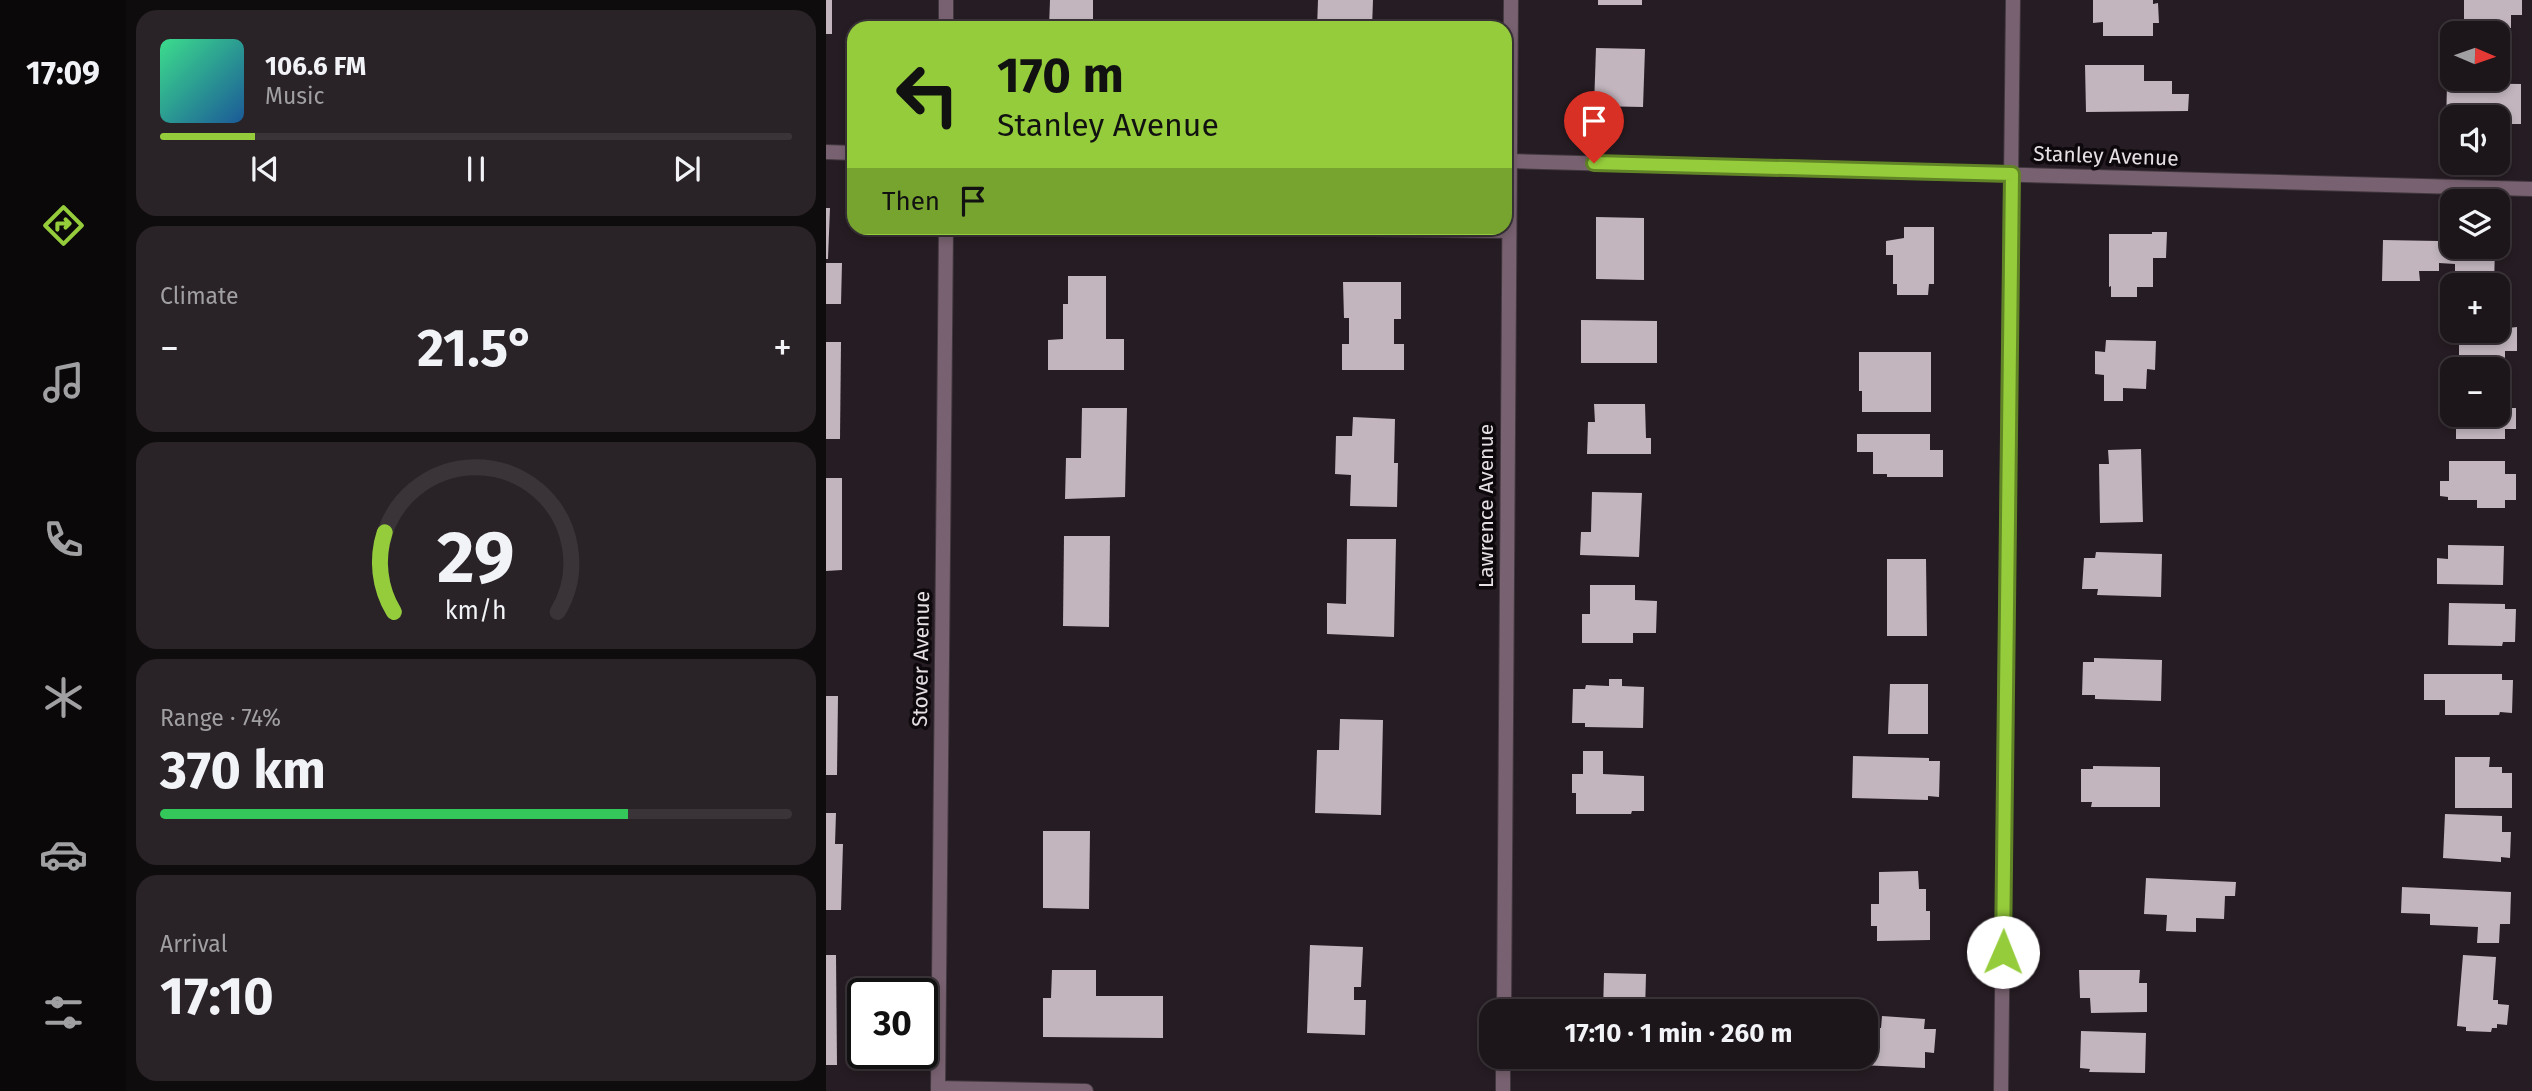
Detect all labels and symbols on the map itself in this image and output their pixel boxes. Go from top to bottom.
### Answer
north arrow [2440,21,2510,91]
pin [1564,91,1624,163]
street label: Stanley Avenue [2033,140,2179,172]
street label: Lawrence Avenue [1473,424,1499,588]
street label: Stover Avenue [907,591,935,727]
position arrow [1966,915,2040,989]
speed limit sign: 30 [847,978,938,1069]

